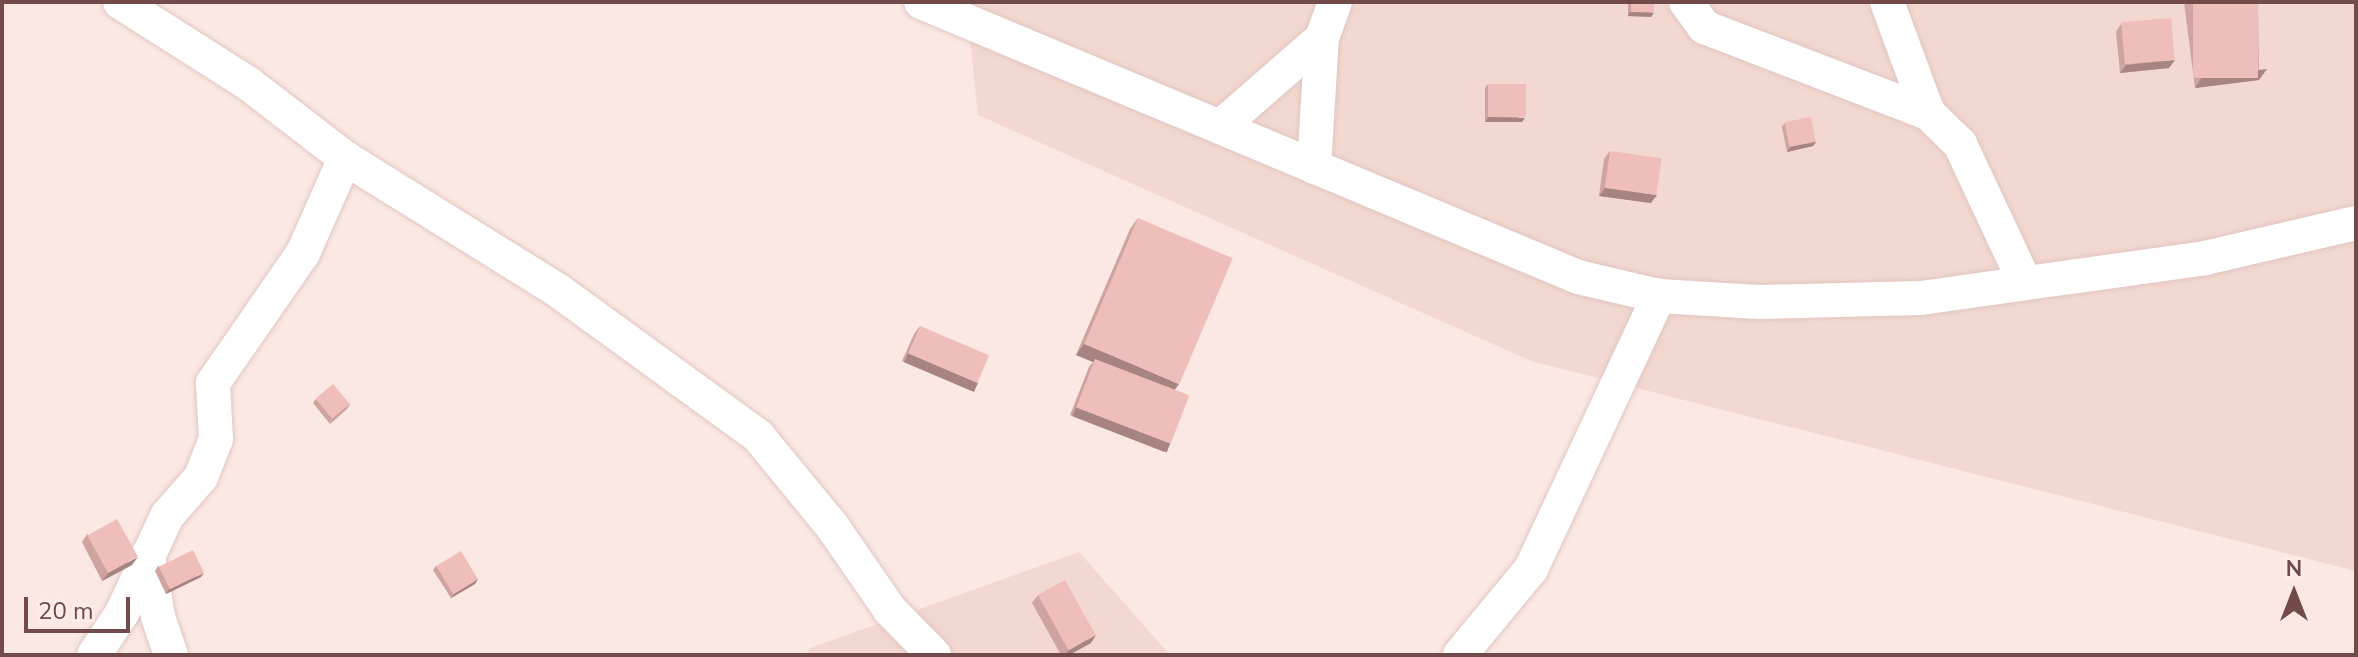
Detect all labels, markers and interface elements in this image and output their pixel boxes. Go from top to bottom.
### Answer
north arrow [2254,553,2334,633]
text: N [2286,554,2302,584]
scale bar [28,581,134,631]
text: 20 m [38,595,94,627]

